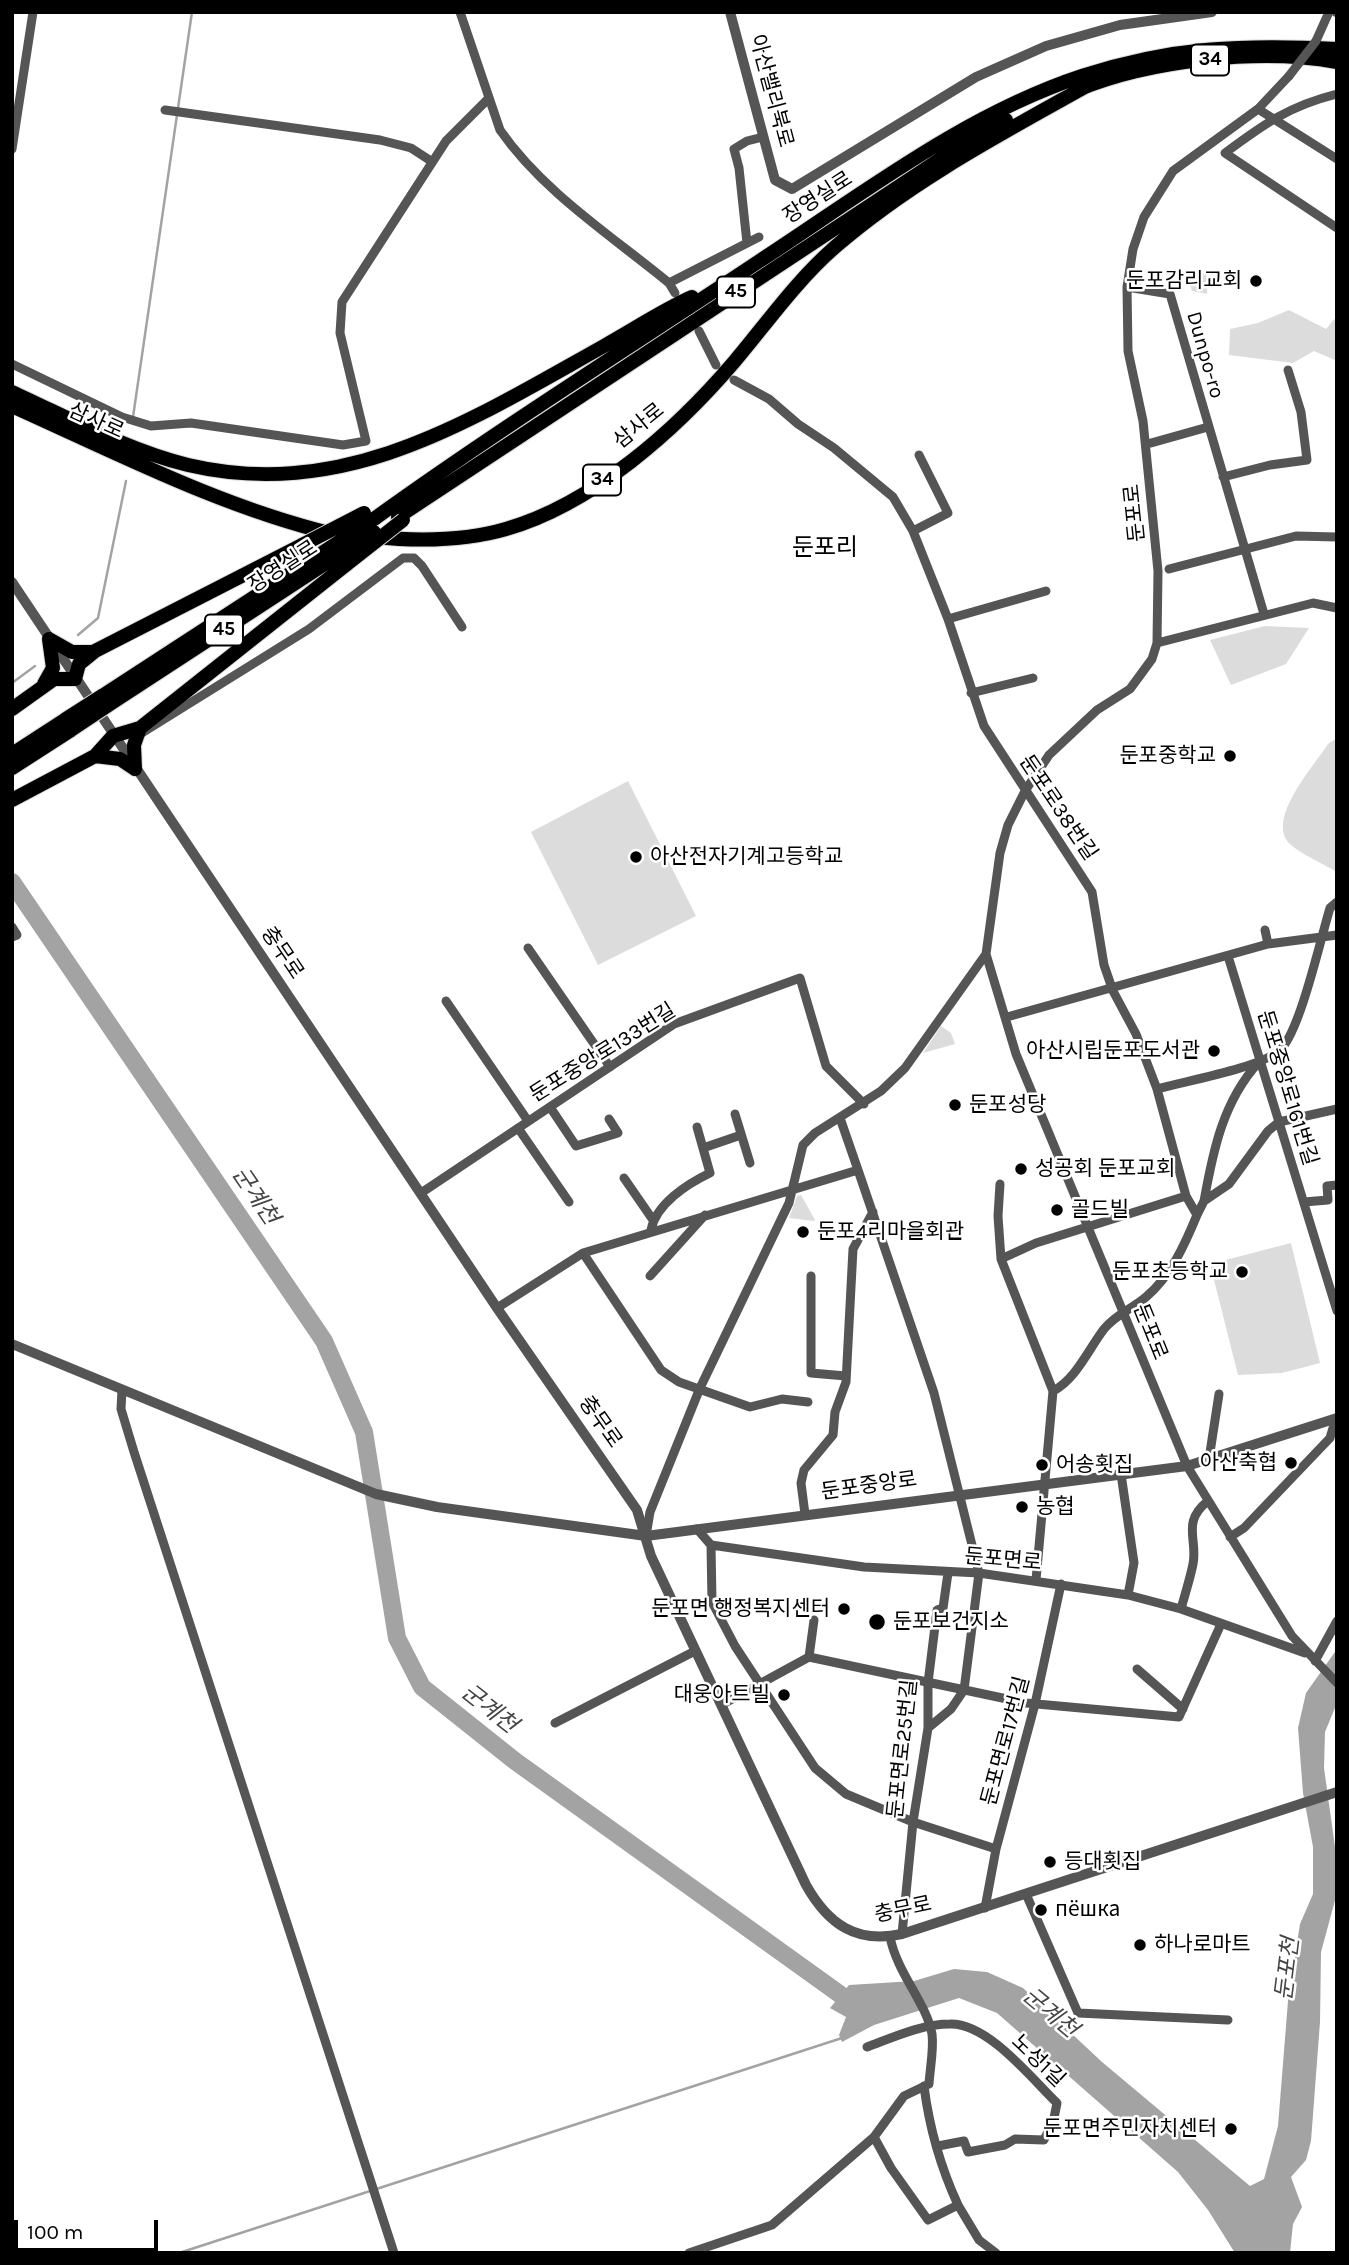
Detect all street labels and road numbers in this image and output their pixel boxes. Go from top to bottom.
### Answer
street label: 아산밸리북로 [744,32,798,150]
road number: 34 [1191,44,1229,76]
street label: 장영실로 [779,166,857,230]
road number: 45 [717,276,755,308]
street label: Dunpo-ro [1181,309,1229,401]
street label: 삼사로 [64,398,128,444]
street label: 삼사로 [609,398,669,454]
road number: 34 [583,464,621,495]
street label: 둔포로 [1119,483,1151,543]
street label: 장영실로 [244,535,322,599]
road number: 45 [205,614,243,646]
street label: 둔포로38번길 [1013,750,1103,866]
street label: 충무로 [255,922,309,984]
street label: 둔포중앙로133번길 [526,998,680,1108]
street label: 둔포중앙로161번길 [1251,1007,1323,1169]
street label: 둔포로 [1127,1300,1173,1364]
street label: 충무로 [573,1391,627,1453]
street label: 둔포중앙로 [819,1467,919,1505]
street label: 둔포면로 [963,1544,1043,1576]
street label: 둔포면로17번길 [977,1674,1035,1808]
street label: 둔포면로25번길 [883,1678,923,1820]
street label: 충무로 [872,1892,934,1928]
street label: 노성1길 [1006,2029,1070,2093]

